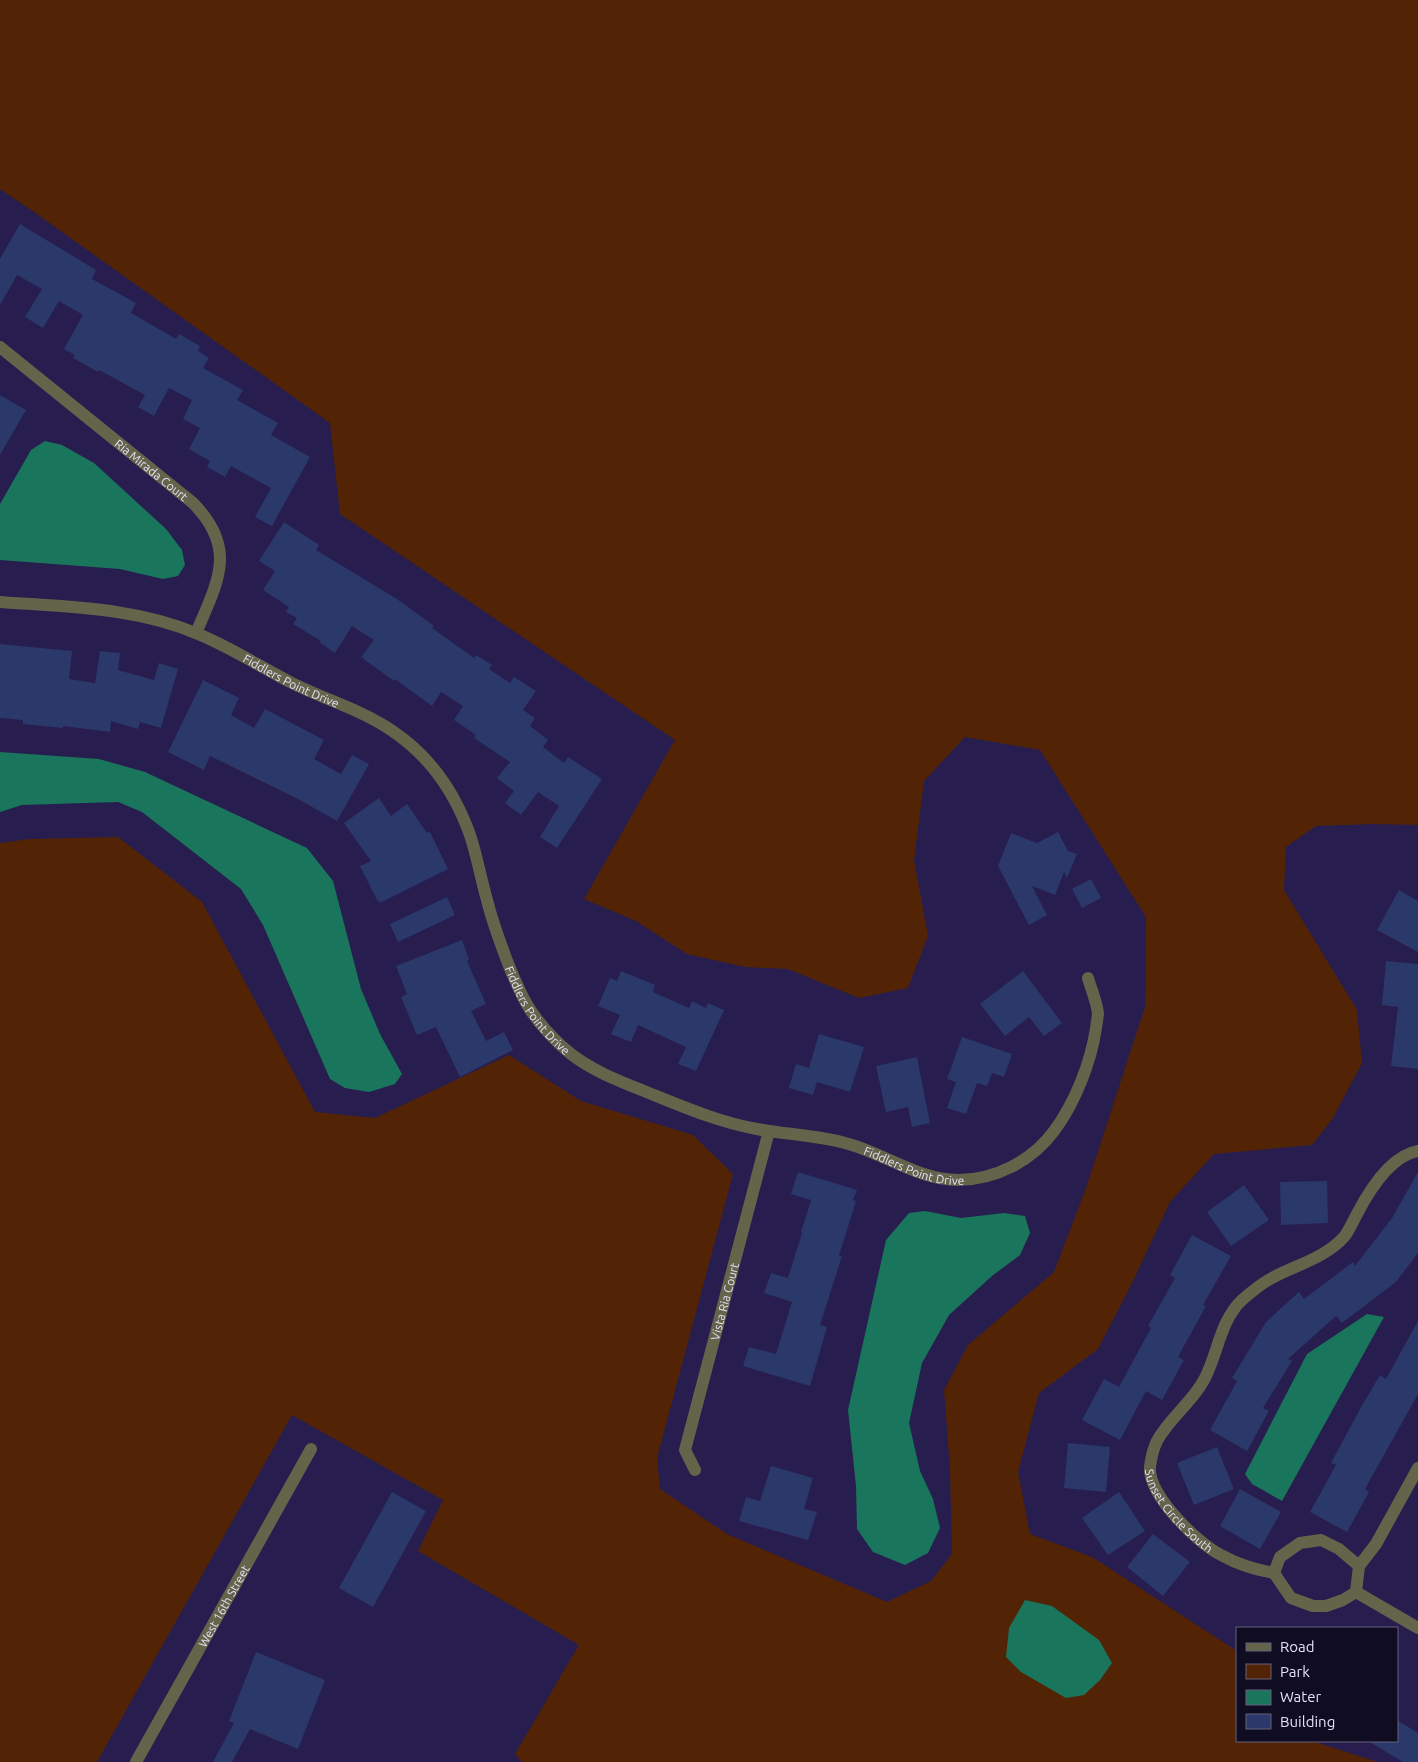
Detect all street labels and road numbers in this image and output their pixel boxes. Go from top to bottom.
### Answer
street label: Ria Mirada Court [113,436,191,503]
street label: Fiddlers Point Drive [241,651,341,709]
street label: Fiddlers Point Drive [503,964,573,1057]
street label: Fiddlers Point Drive [862,1143,965,1187]
street label: Vista Ria Court [708,1261,741,1342]
street label: Sunset Circle South [1143,1468,1216,1555]
street label: West 16th Street [195,1562,252,1649]

